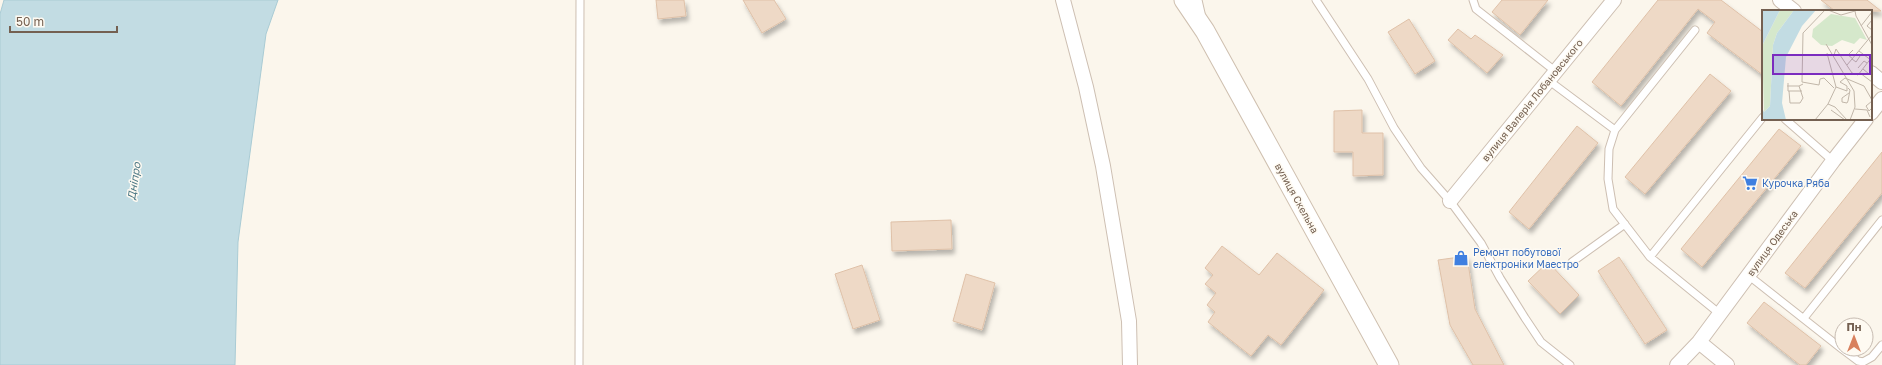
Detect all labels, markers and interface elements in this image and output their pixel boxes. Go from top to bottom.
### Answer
scale bar [10,8,117,34]
inset map [1762,10,1872,120]
text: 50 m [16,14,44,29]
street label: вулиця Валерія Лобановського [1479,37,1585,163]
water label: Дніпро [124,160,144,202]
street label: вулиця Скельна [1273,161,1321,235]
supermarket icon: Курочка Ряба [1741,174,1759,192]
place label: Курочка Ряба [1762,177,1830,189]
street label: вулиця Одеська [1744,208,1800,278]
place label: Ремонт побутової електроніки Маестро [1473,246,1579,270]
shop icon: Ремонт побутової електроніки Маестро [1452,249,1470,267]
north arrow [1834,317,1874,357]
text: Пн [1847,320,1862,333]

